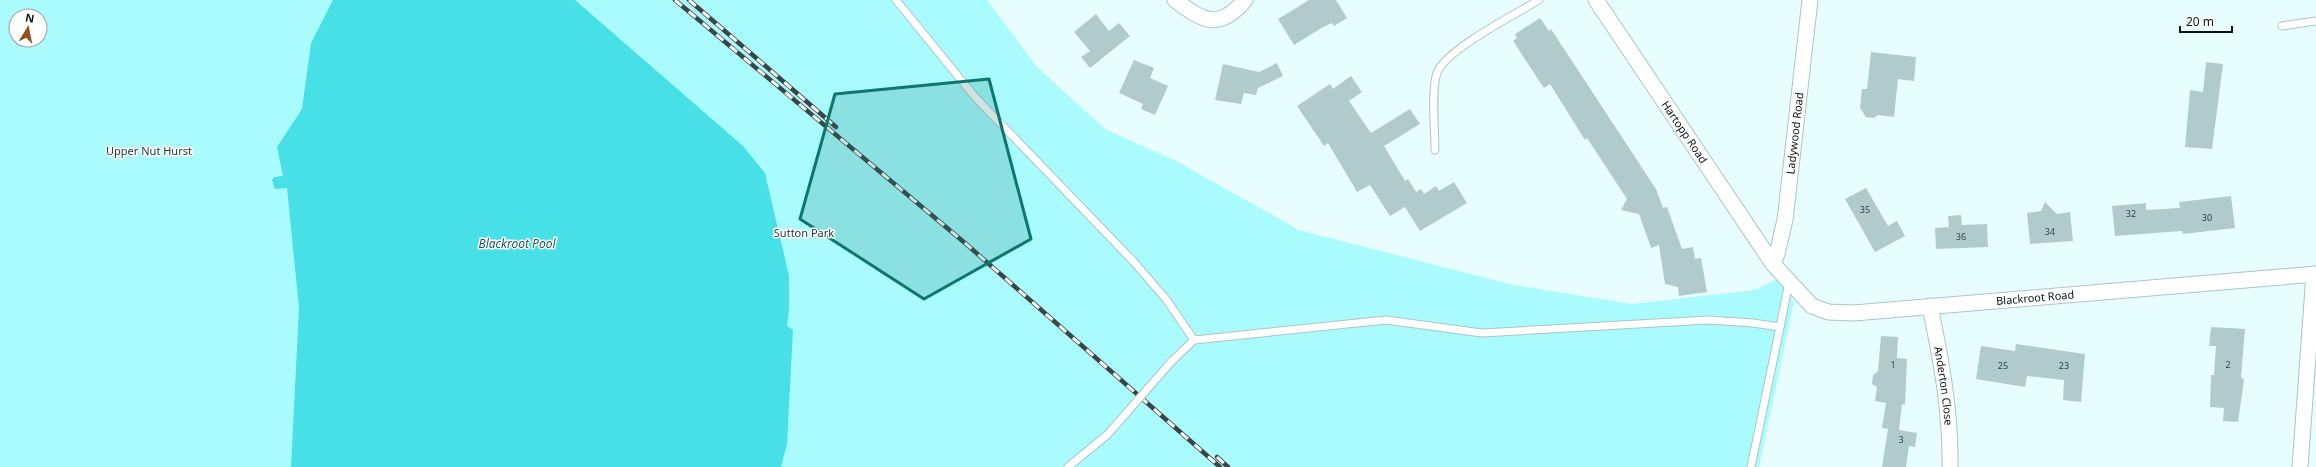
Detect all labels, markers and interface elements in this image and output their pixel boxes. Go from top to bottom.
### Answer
north arrow [8,8,48,48]
scale bar [2180,8,2232,34]
text: N [24,9,36,26]
text: 20 m [2186,13,2214,30]
street label: Ladywood Road [1782,91,1806,175]
street label: Hartopp Road [1659,98,1711,166]
park label: Upper Nut Hurst [106,143,192,158]
house number: 35 [1860,203,1870,216]
house number: 32 [2126,207,2136,220]
house number: 30 [2202,211,2212,224]
park label: Sutton Park [774,225,834,240]
house number: 34 [2045,225,2055,238]
house number: 36 [1956,230,1966,243]
water label: Blackroot Pool [478,235,556,252]
street label: Blackroot Road [1995,286,2075,308]
street label: Anderton Close [1931,345,1957,426]
house number: 1 [1890,358,1896,371]
house number: 2 [2225,358,2231,371]
house number: 25 [1998,359,2008,372]
house number: 23 [2059,359,2069,372]
house number: 3 [1898,433,1904,446]

